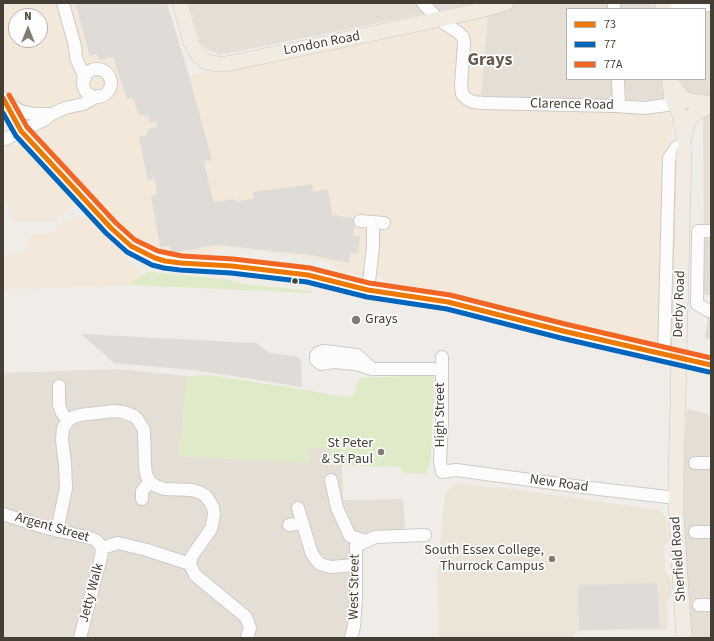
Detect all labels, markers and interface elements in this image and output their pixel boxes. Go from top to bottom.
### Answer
north arrow [8,8,48,48]
legend [566,8,706,80]
text: N [24,9,32,24]
text: 73 [604,16,616,33]
street label: London Road [282,28,362,60]
text: 77 [604,36,616,53]
district label: Grays [468,50,512,72]
text: 77A [604,56,622,73]
street label: Clarence Road [530,96,614,114]
street label: Derby Road [670,270,690,338]
unlabelled marker [290,276,300,286]
place label: Grays [365,312,398,328]
marker: Grays [350,314,362,326]
street label: High Street [433,382,449,448]
place label: St Peter & St Paul [321,436,373,468]
marker: St Peter & St Paul [376,447,386,457]
street label: New Road [529,472,589,496]
street label: Argent Street [13,509,91,547]
street label: Sherfield Road [668,516,690,602]
place label: South Essex College, Thurrock Campus [424,543,544,576]
street label: West Street [346,554,364,620]
marker: South Essex College, Thurrock Campus [547,554,557,564]
street label: Jetty Walk [76,562,108,624]

